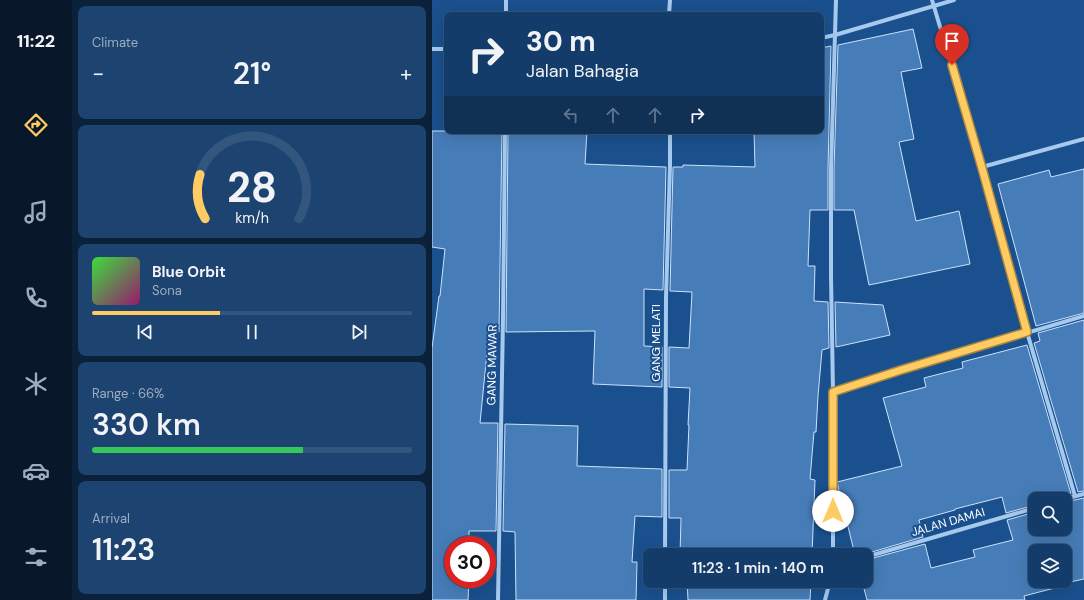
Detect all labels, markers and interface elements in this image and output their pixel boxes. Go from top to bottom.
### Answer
text: 30 m [526,23,596,60]
pin [935,24,969,65]
icon: right [460,28,512,80]
text: 11:22 [17,29,55,53]
icon: arrive [941,30,963,52]
text: Climate [92,34,138,51]
text: 21° [233,54,271,93]
text: − [92,59,104,88]
text: + [400,59,412,88]
text: Jalan Bahagia [526,59,639,83]
icon: left [560,104,582,126]
icon: ahead [602,104,624,126]
icon: ahead [644,104,666,126]
icon: right [686,104,708,126]
icon: directions [22,111,50,139]
text: 28 [227,161,277,215]
icon: music [22,198,50,226]
text: km/h [235,209,269,227]
text: Blue Orbit [152,262,226,282]
text: Sona [152,282,182,299]
icon: phone [22,284,50,312]
street label: GANG MELATI [648,304,664,382]
icon: previous [134,321,156,343]
icon: pause [241,321,263,343]
icon: next [348,321,370,343]
street label: GANG MAWAR [483,324,501,406]
icon: climate [22,370,50,398]
text: Range · 66% [92,385,164,402]
text: 330 km [92,405,201,444]
icon: car [22,457,50,485]
position arrow [812,490,854,532]
map controls [1028,492,1072,588]
button: search [1028,492,1072,536]
street label: JALAN DAMAI [909,504,987,540]
text: Arrival [92,510,130,527]
text: 11:23 [92,530,155,569]
speed limit sign: 30 [444,536,496,588]
icon: filters [22,543,50,571]
button: layers [1028,544,1072,588]
text: 11:23 · 1 min · 140 m [692,558,824,578]

